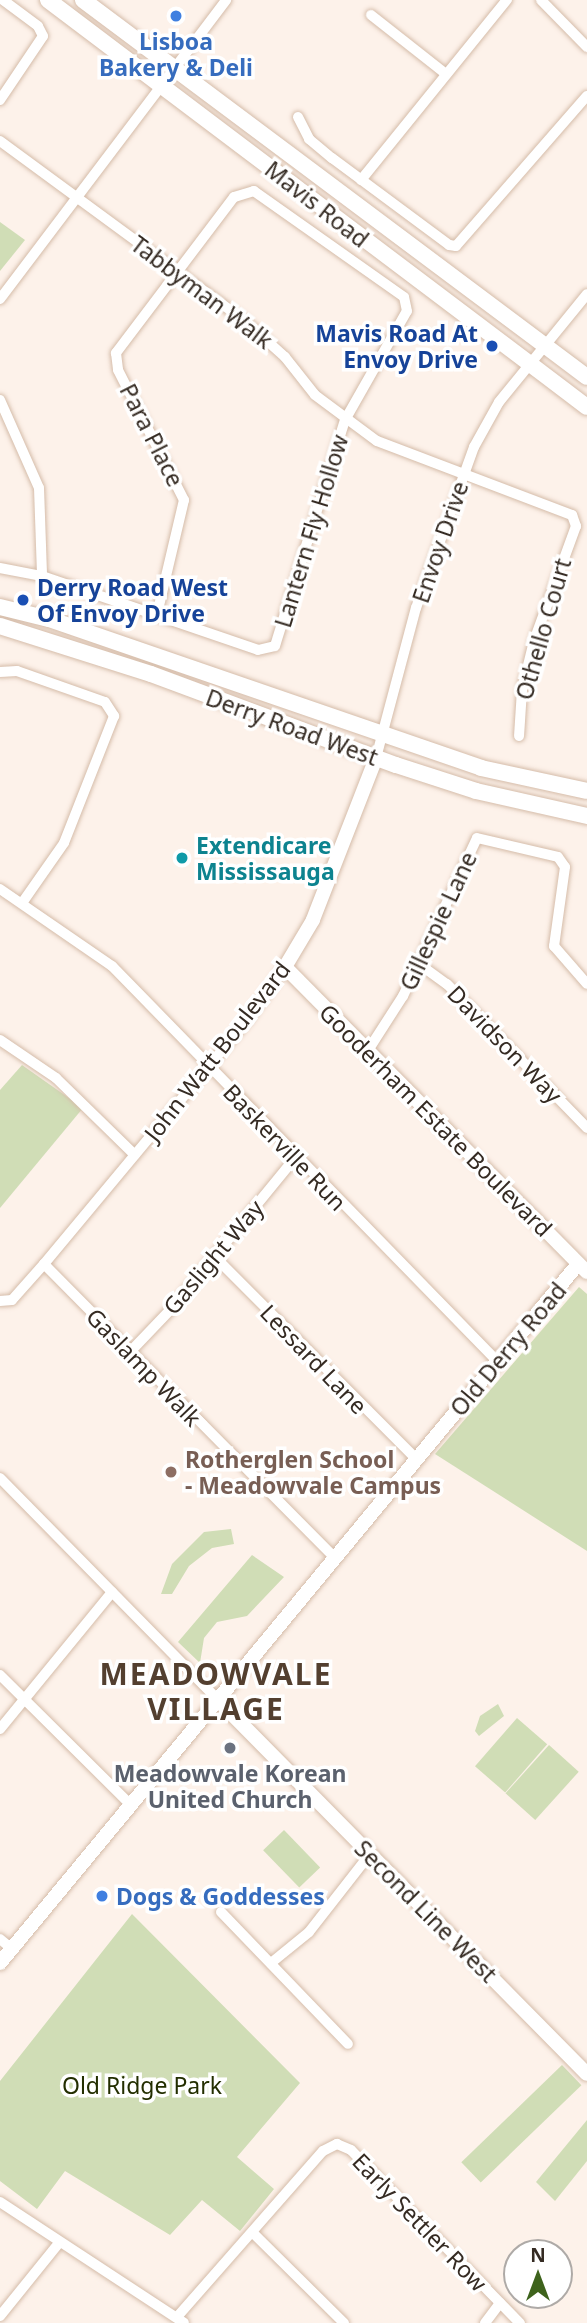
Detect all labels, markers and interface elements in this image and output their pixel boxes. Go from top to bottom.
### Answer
marker: Lisboa Bakery & Deli [168,8,184,24]
place label: Lisboa Bakery & Deli [99,27,253,81]
street label: Mavis Road [260,155,374,253]
street label: Tabbyman Walk [126,230,278,354]
place label: Mavis Road At Envoy Drive [315,319,478,373]
marker: Mavis Road At Envoy Drive [484,338,500,354]
street label: Para Place [114,379,190,491]
street label: Lantern Fly Hollow [269,431,353,631]
street label: Envoy Drive [406,478,474,606]
street label: Othello Court [510,555,576,703]
place label: Derry Road West Of Envoy Drive [37,573,228,627]
marker: Derry Road West Of Envoy Drive [15,592,31,608]
street label: Derry Road West [202,683,382,771]
place label: Extendicare Mississauga [196,831,335,885]
street label: Gillespie Lane [394,847,482,995]
marker: Extendicare Mississauga [174,850,190,866]
street label: John Watt Boulevard [138,956,296,1146]
street label: Davidson Way [442,980,568,1108]
street label: Gooderham Estate Boulevard [314,998,558,1242]
street label: Baskerville Run [218,1078,352,1216]
street label: Gaslight Way [157,1194,269,1320]
street label: Old Derry Road [444,1277,572,1421]
street label: Lessard Lane [255,1299,373,1419]
street label: Gaslamp Walk [81,1302,207,1432]
place label: Rotherglen School - Meadowvale Campus [185,1445,441,1499]
marker: Rotherglen School - Meadowvale Campus [163,1464,179,1480]
district label: MEADOWVALE VILLAGE [101,1656,331,1726]
marker: Meadowvale Korean United Church [222,1740,238,1756]
place label: Meadowvale Korean United Church [114,1759,346,1813]
street label: Second Line West [349,1834,503,1988]
place label: Dogs & Goddesses [116,1882,325,1910]
marker: Dogs & Goddesses [94,1888,110,1904]
park label: Old Ridge Park [62,2071,222,2099]
street label: Early Settler Row [347,2147,493,2297]
north arrow [503,2239,573,2309]
text: N [530,2242,546,2268]

